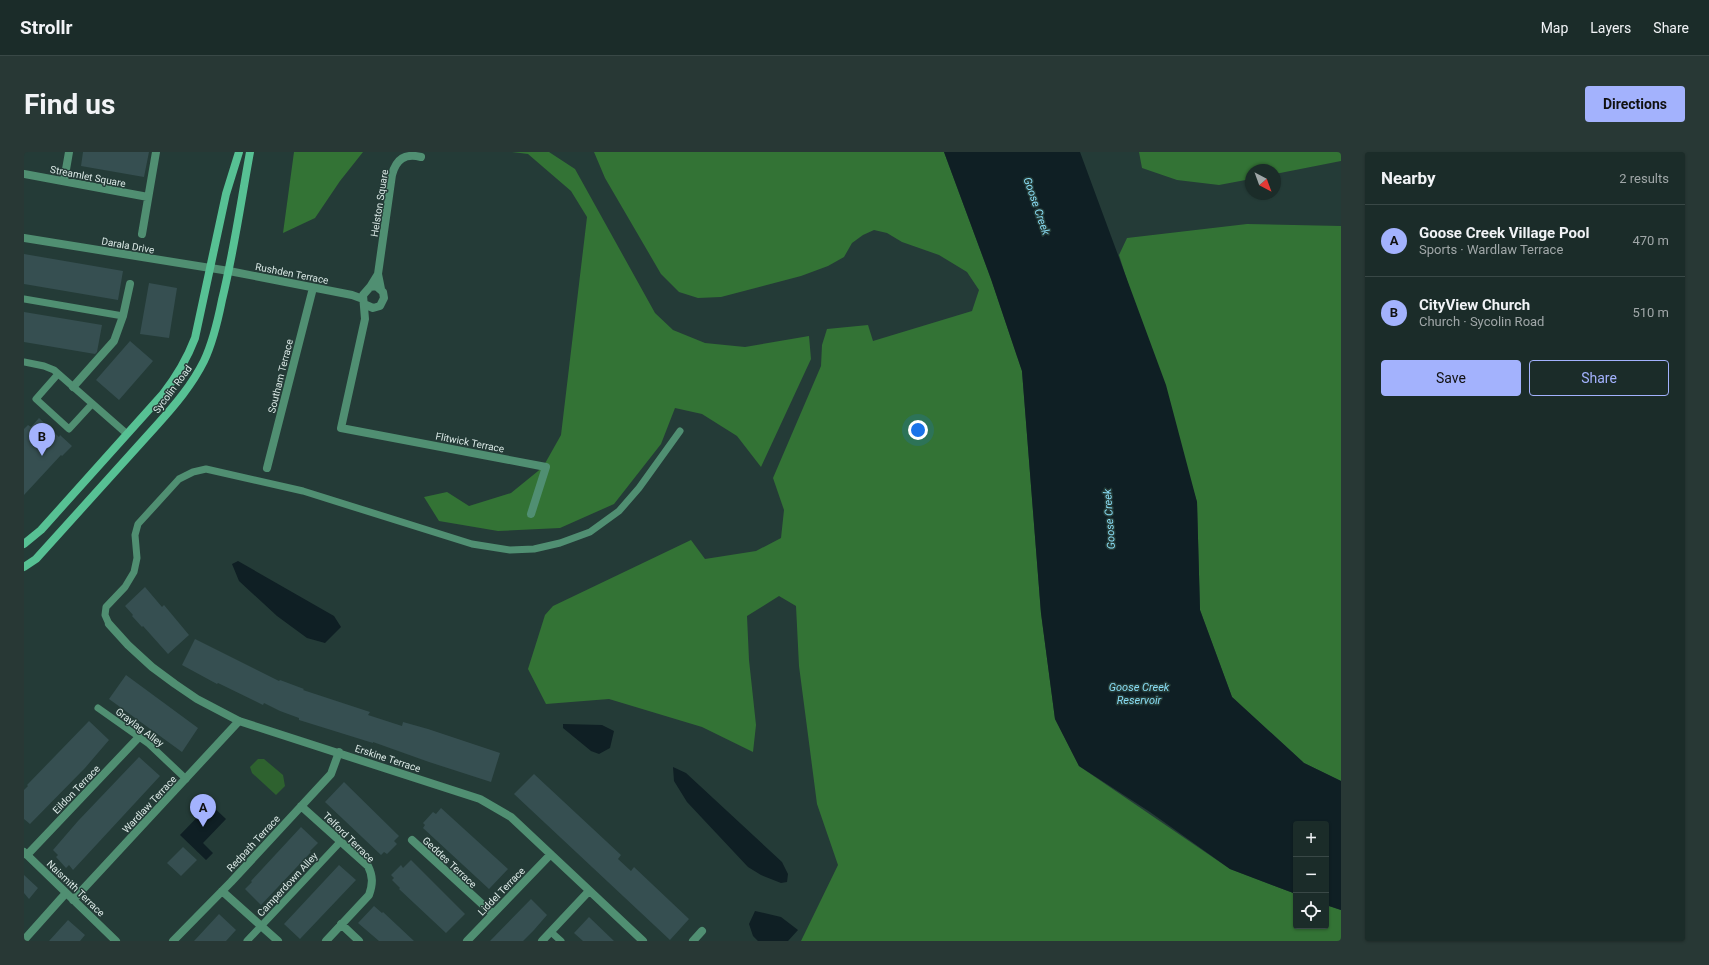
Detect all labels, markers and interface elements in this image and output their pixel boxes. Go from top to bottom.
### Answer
text: Strollr [20,16,73,39]
text: Map [1541,20,1568,36]
text: Layers [1590,20,1631,36]
text: Share [1653,20,1689,36]
button: Directions [1585,86,1685,122]
text: Find us [24,88,115,121]
street label: Streamlet Square [49,164,127,189]
north arrow [1245,164,1281,200]
text: Nearby [1381,168,1436,188]
street label: Helston Square [369,169,390,238]
text: 2 results [1619,171,1669,186]
water label: Goose Creek [1021,175,1053,237]
text: Goose Creek Village Pool [1419,224,1589,242]
text: A [1390,233,1398,248]
text: 470 m [1632,233,1669,248]
street label: Darala Drive [101,235,155,256]
text: Sports · Wardlaw Terrace [1419,242,1563,257]
street label: Rushden Terrace [254,261,329,286]
text: CityView Church [1419,296,1530,314]
text: B [1390,305,1398,320]
text: 510 m [1632,305,1669,320]
text: Church · Sycolin Road [1419,314,1544,329]
street label: Southam Terrace [266,338,295,414]
button: Save [1381,360,1521,396]
button: Share [1529,360,1669,396]
street label: Sycolin Road [151,363,194,416]
your location [908,420,928,440]
pin: B [29,423,55,456]
street label: Flitwick Terrace [435,430,505,455]
water label: Goose Creek [1101,488,1118,550]
water label: Goose Creek Reservoir [1109,681,1170,707]
street label: Graylag Alley [113,706,166,749]
street label: Erskine Terrace [354,743,422,774]
street label: Eildon Terrace [51,763,102,816]
street label: Wardlaw Terrace [120,773,179,835]
pin: A [190,794,216,827]
street label: Telford Terrace [321,810,377,865]
street label: Redpath Terrace [225,813,282,874]
map controls [1293,821,1329,929]
button: + [1293,821,1329,857]
street label: Geddes Terrace [420,835,479,890]
street label: Camperdown Alley [255,850,320,919]
button: − [1293,857,1329,893]
street label: Naismith Terrace [45,858,107,919]
street label: Liddel Terrace [476,865,527,918]
button: locate [1293,893,1329,929]

